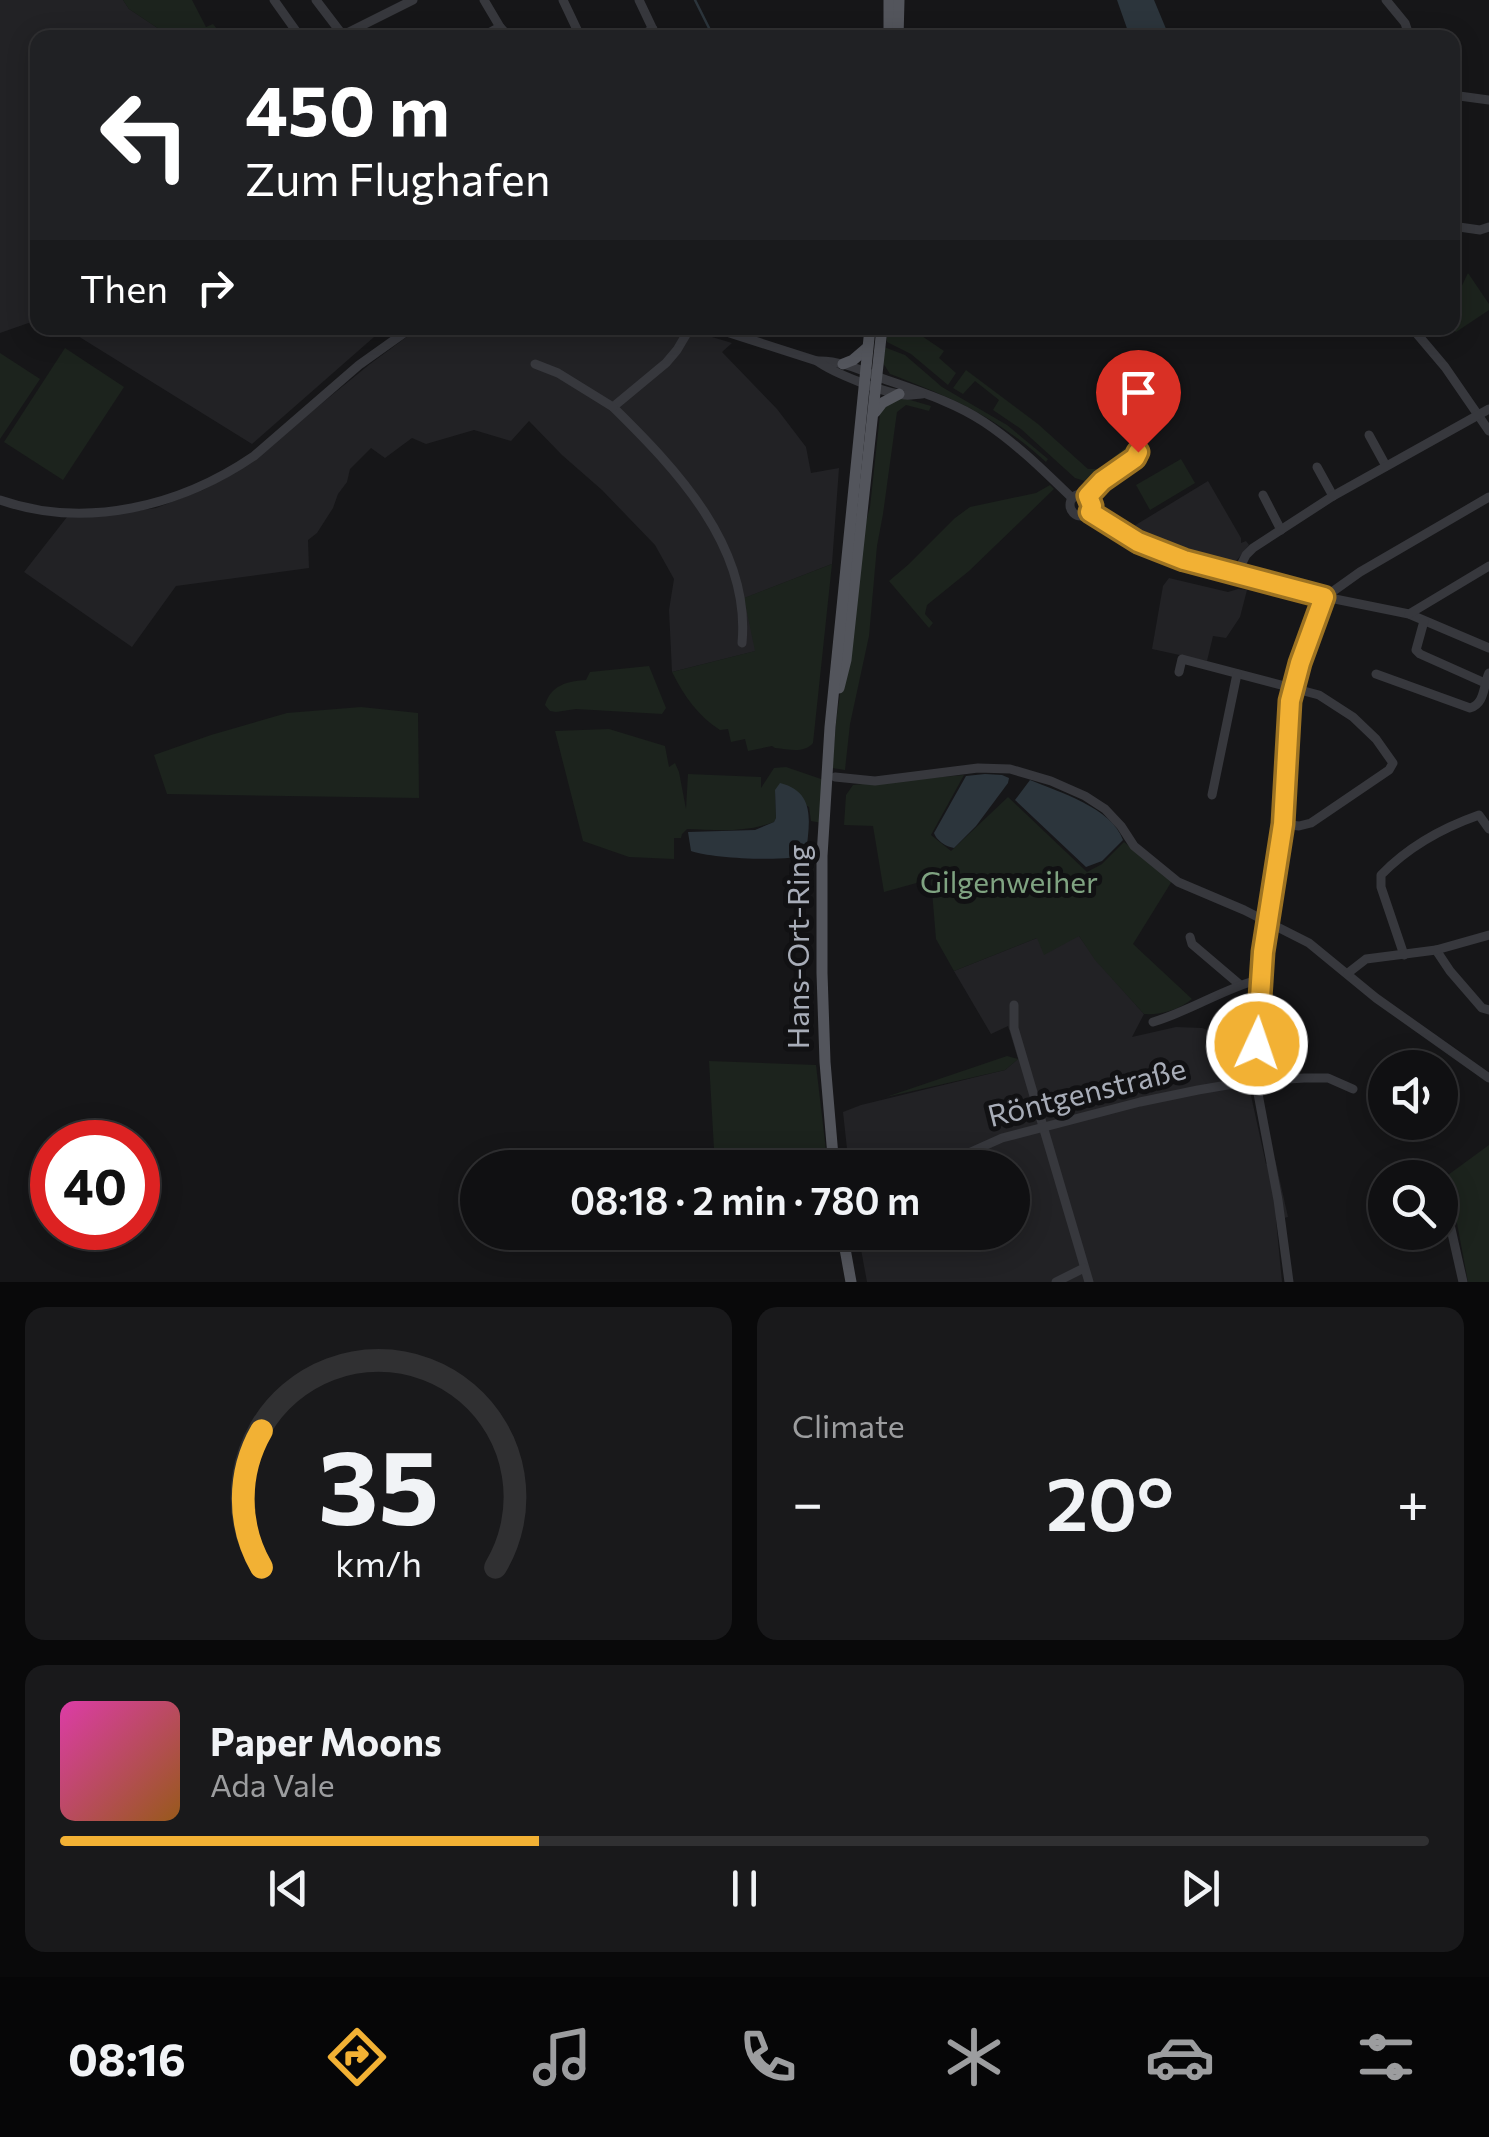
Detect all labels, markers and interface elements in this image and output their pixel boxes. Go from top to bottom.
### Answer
text: 450 m [245,65,450,150]
icon: left [80,70,210,200]
text: Zum Flughafen [245,150,551,205]
icon: right [188,260,243,315]
text: Then [80,264,168,311]
pin [1096,350,1181,453]
icon: arrive [1111,365,1166,420]
street label: Hans-Ort-Ring [778,845,815,1049]
park label: Gilgenweiher [920,862,1098,899]
position arrow [1205,992,1309,1096]
street label: Röntgenstraße [984,1048,1189,1133]
map controls [1368,1050,1458,1250]
button: sound [1368,1050,1458,1140]
speed limit sign: 40 [30,1120,160,1250]
button: search [1368,1160,1458,1250]
text: 08:18 · 2 min · 780 m [570,1176,920,1223]
text: Climate [792,1405,905,1445]
text: 35 [318,1419,439,1546]
text: 20° [1046,1455,1174,1546]
text: − [792,1467,823,1534]
text: + [1397,1467,1429,1534]
text: km/h [335,1541,422,1584]
text: Paper Moons [210,1717,442,1764]
text: Ada Vale [210,1764,335,1804]
icon: previous [261,1861,316,1916]
icon: pause [717,1861,772,1916]
icon: next [1173,1861,1228,1916]
icon: directions [322,2022,392,2092]
icon: music [527,2022,597,2092]
icon: phone [733,2022,803,2092]
icon: climate [939,2022,1009,2092]
icon: car [1145,2022,1215,2092]
icon: filters [1351,2022,1421,2092]
text: 08:16 [68,2030,186,2085]

